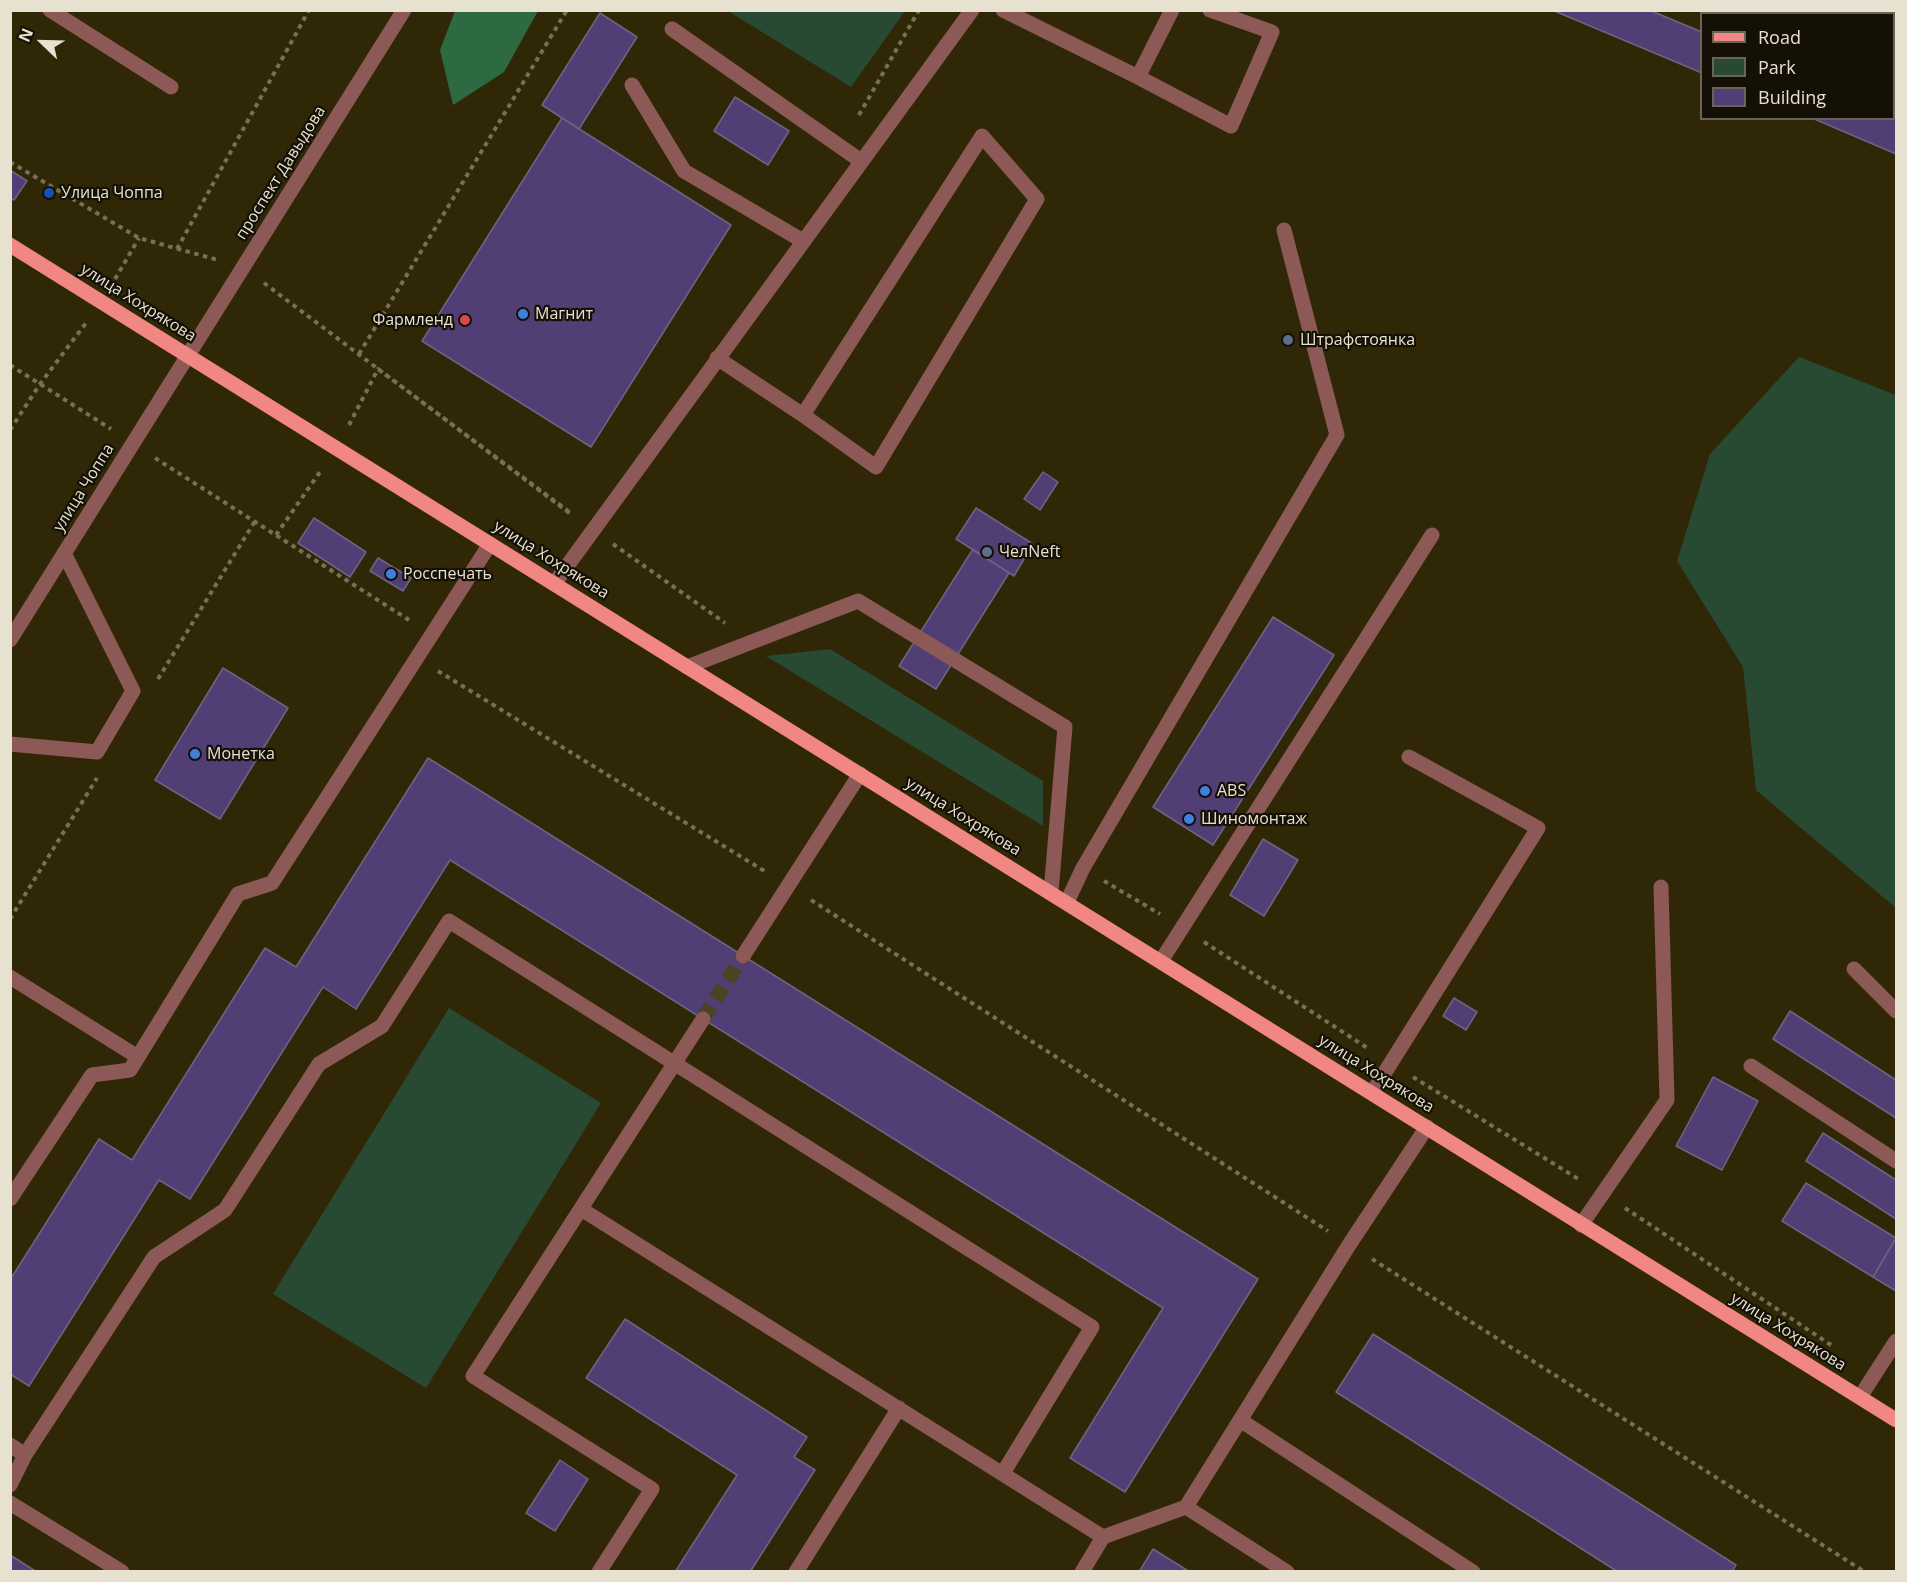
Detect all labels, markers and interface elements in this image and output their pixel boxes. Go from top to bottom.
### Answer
north arrow [12,12,72,72]
legend [1700,12,1895,120]
text: N [13,25,38,45]
text: Road [1758,25,1801,49]
text: Park [1758,55,1796,79]
text: Building [1758,85,1826,109]
street label: проспект Давыдова [232,103,330,243]
place label: Улица Чоппа [61,183,163,203]
marker: Улица Чоппа [42,186,56,200]
street label: улица Хохрякова [77,260,199,346]
place label: Магнит [535,304,593,324]
marker: Магнит [516,307,530,321]
place label: Фармленд [372,310,453,330]
marker: Фармленд [458,313,472,327]
place label: Штрафстоянка [1300,330,1415,350]
marker: Штрафстоянка [1281,333,1295,347]
street label: улица Чоппа [49,441,119,535]
street label: улица Хохрякова [490,517,612,603]
place label: ЧелNeft [999,542,1060,562]
marker: ЧелNeft [980,545,994,559]
place label: Росспечать [403,564,492,584]
marker: Росспечать [384,567,398,581]
place label: Монетка [207,744,275,764]
marker: Монетка [188,747,202,761]
street label: улица Хохрякова [902,774,1024,860]
place label: ABS [1217,781,1246,801]
marker: ABS [1198,784,1212,798]
place label: Шиномонтаж [1201,809,1307,829]
marker: Шиномонтаж [1182,812,1196,826]
street label: улица Хохрякова [1315,1031,1437,1117]
street label: улица Хохрякова [1727,1289,1849,1375]

